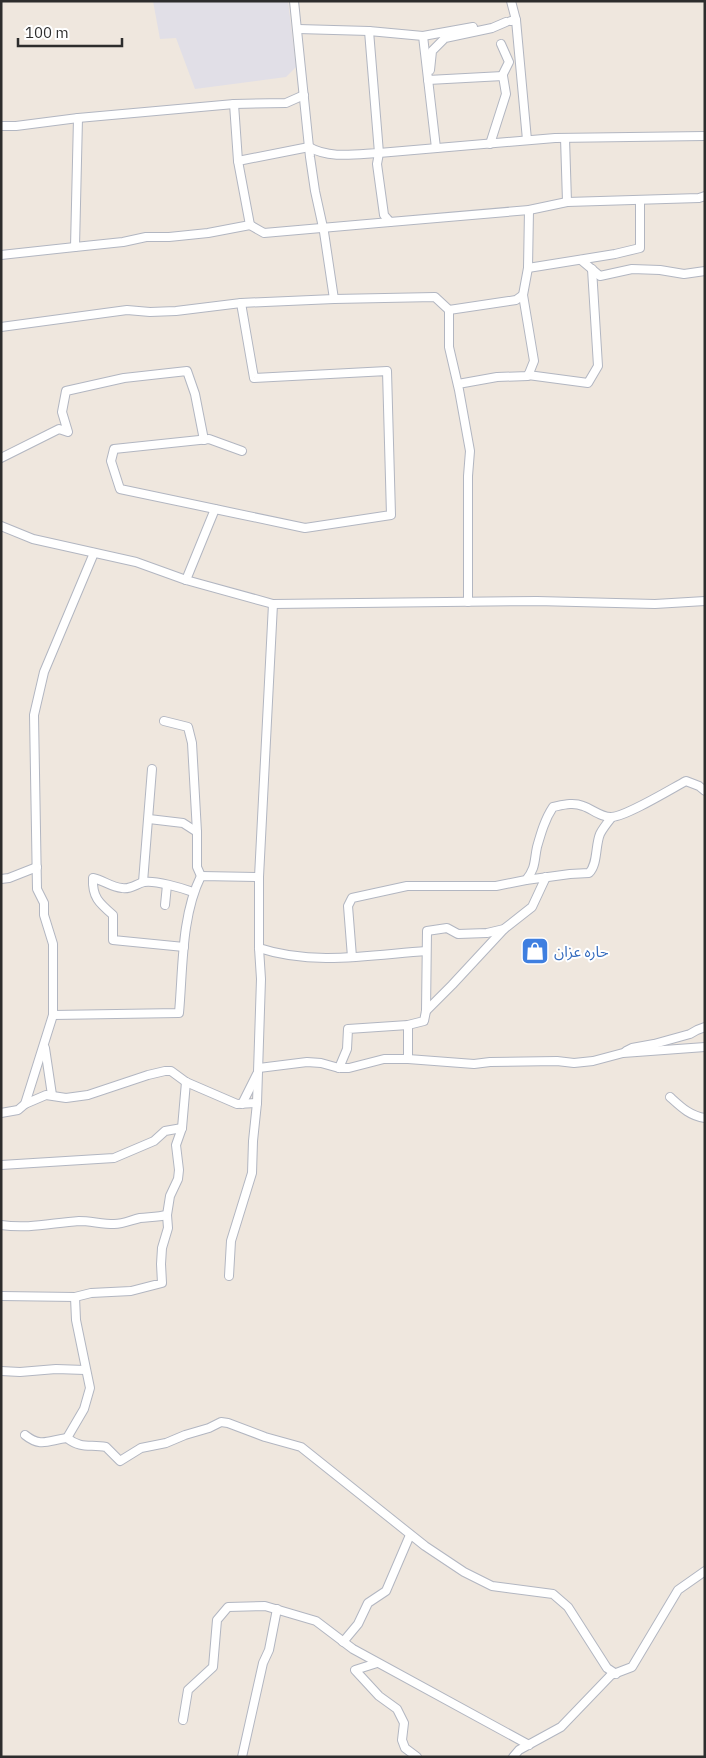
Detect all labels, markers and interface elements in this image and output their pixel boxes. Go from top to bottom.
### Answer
scale bar [18,15,121,47]
text: 100 m [25,23,69,42]
shop icon: حاره عزان [520,936,550,966]
place label: حاره عزان [554,942,609,961]

